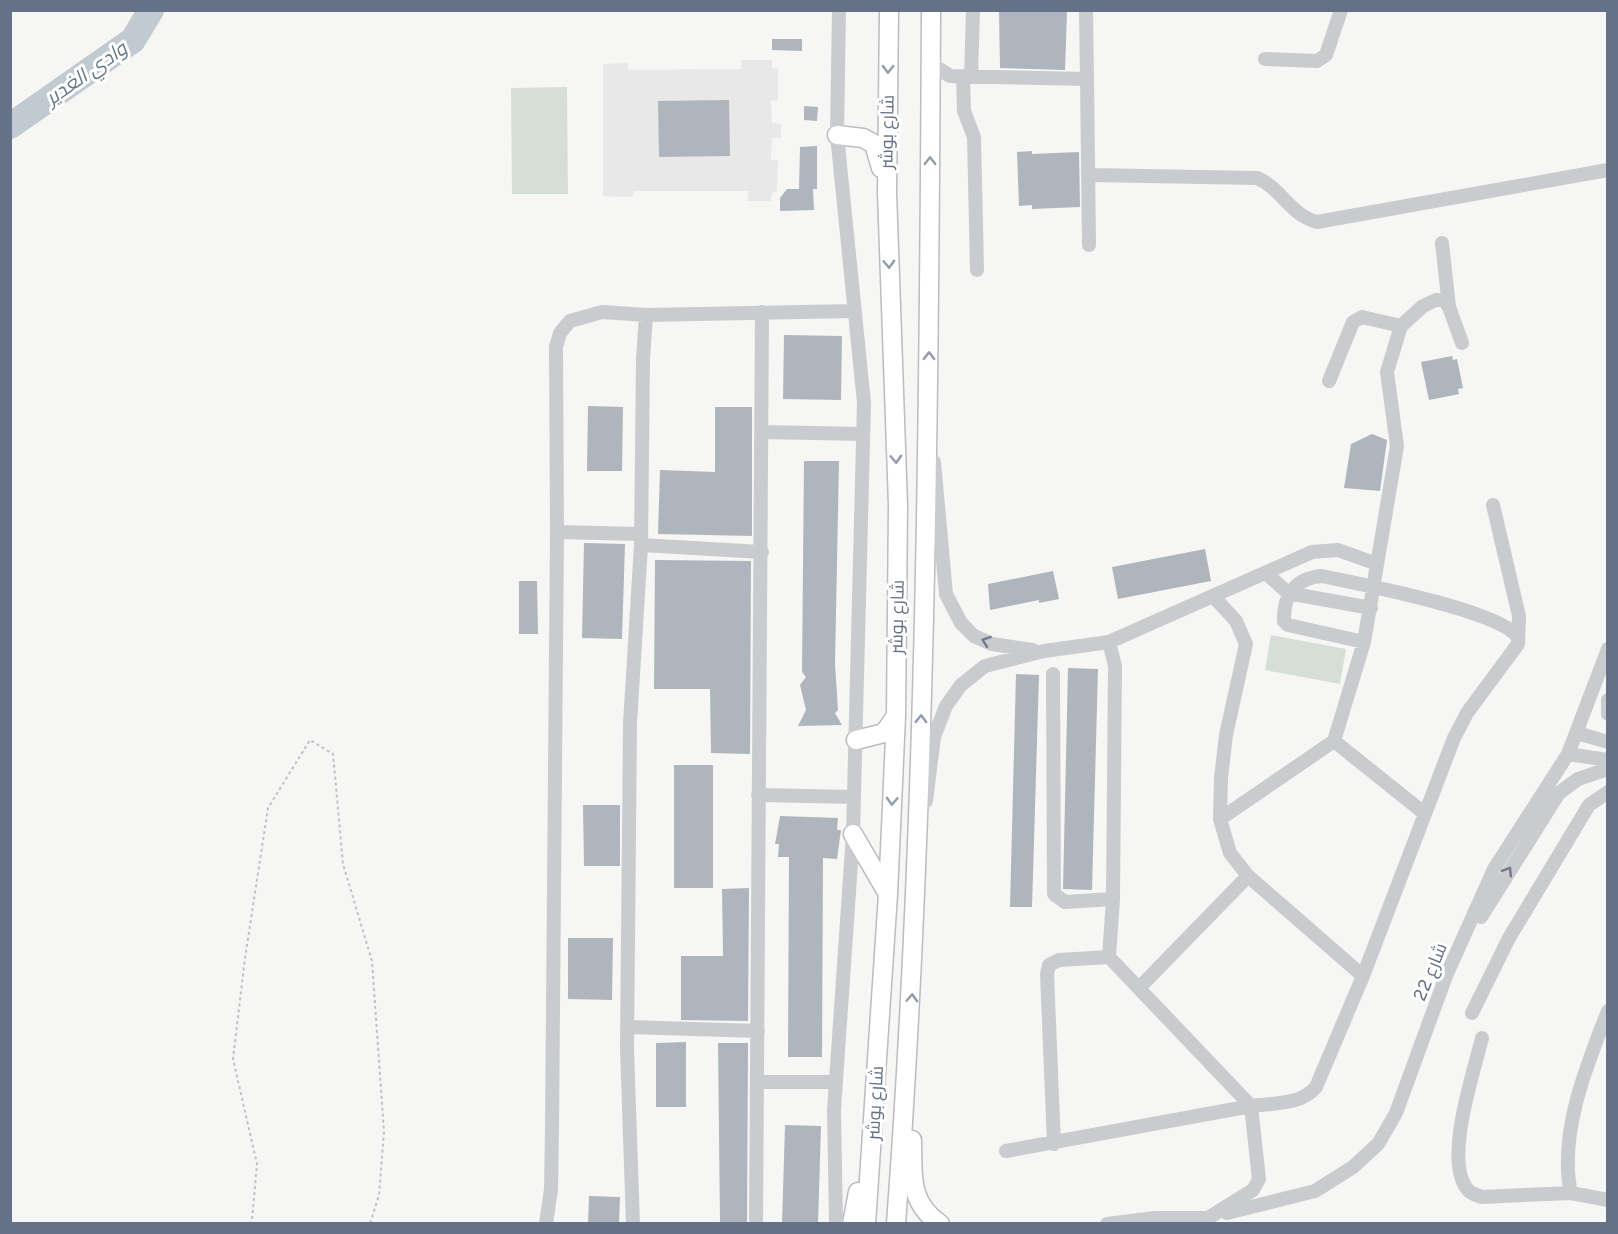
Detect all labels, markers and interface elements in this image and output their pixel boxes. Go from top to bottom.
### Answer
water label: وادي الغدير [39,36,135,115]
one-way arrow [882,64,894,73]
street label: شارع بوشر [876,95,901,170]
one-way arrow [924,156,936,165]
one-way arrow [883,259,896,268]
one-way arrow [923,351,935,360]
one-way arrow [890,454,903,463]
street label: شارع بوشر [886,580,911,655]
one-way arrow [982,636,992,649]
one-way arrow [915,714,928,723]
one-way arrow [885,796,898,805]
one-way arrow [1501,867,1513,877]
street label: شارع 22 [1409,940,1454,1005]
one-way arrow [905,993,918,1002]
street label: شارع بوشر [863,1065,890,1142]

